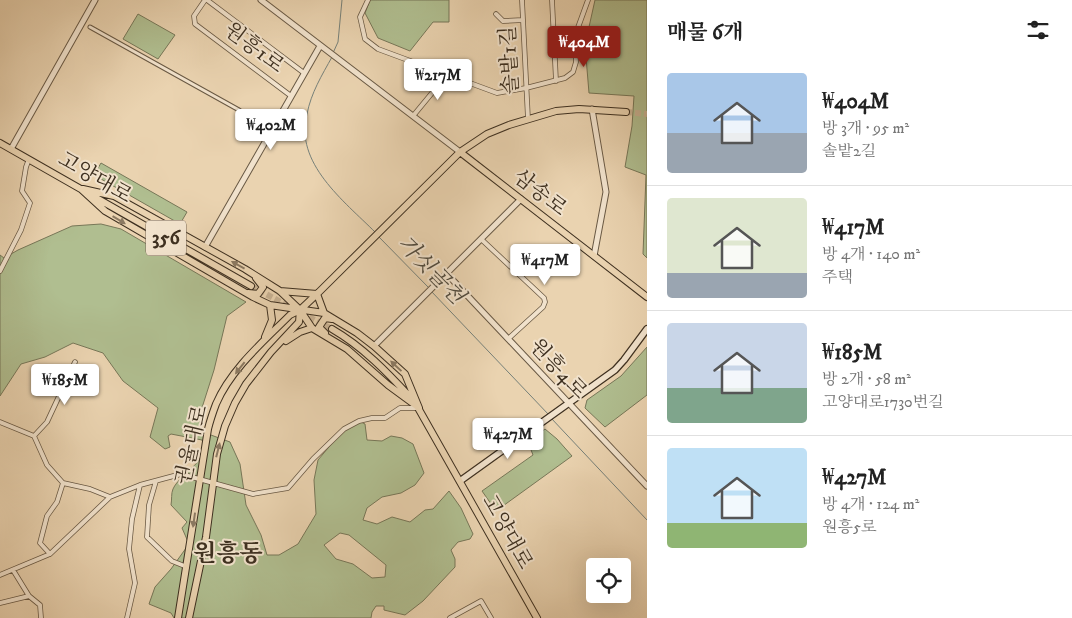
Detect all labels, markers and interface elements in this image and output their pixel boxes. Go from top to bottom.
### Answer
icon: filters [1024,16,1052,44]
street label: 원흥1로 [219,17,289,79]
text: 매물 6개 [667,20,743,46]
street label: 솔밭1길 [495,25,525,95]
pin: ₩404M [549,26,619,68]
text: ₩404M [558,32,610,52]
pin: ₩217M [403,58,473,101]
text: ₩217M [415,65,461,85]
text: ₩404M [822,89,889,115]
icon: home [707,93,767,153]
pin: ₩402M [236,108,306,151]
text: ₩402M [246,115,296,135]
text: 방 3개 · 95 m² [822,118,909,138]
text: 솔밭2길 [822,141,876,161]
street label: 고양대로 [53,146,137,210]
street label: 삼송로 [508,164,572,222]
one-way arrow [112,215,125,224]
text: ₩417M [822,215,884,241]
icon: home [707,218,767,278]
road number: 356 [146,220,186,256]
water label: 가싯골천 [392,230,471,311]
pin: ₩417M [510,244,580,286]
text: 방 4개 · 140 m² [822,244,920,264]
text: ₩417M [521,250,569,270]
one-way arrow [232,261,245,270]
text: 주택 [822,267,853,287]
street label: 원흥4로 [524,333,592,405]
text: ₩185M [822,340,882,366]
icon: home [707,343,767,403]
one-way arrow [390,360,402,372]
one-way arrow [234,361,245,374]
pin: ₩185M [30,364,100,406]
text: 방 2개 · 58 m² [822,369,911,389]
text: ₩185M [42,370,88,390]
text: 고양대로1730번길 [822,392,944,412]
street label: 권율대로 [170,403,214,487]
pin: ₩427M [473,418,543,460]
text: ₩427M [483,424,533,444]
one-way arrow [214,442,222,457]
text: ₩427M [822,465,887,491]
icon: home [707,468,767,528]
street label: 고양대로 [476,490,538,574]
text: 방 4개 · 124 m² [822,494,919,514]
one-way arrow [189,513,197,529]
text: 원흥5로 [822,517,876,537]
district label: 원흥동 [193,539,263,569]
map controls [586,558,631,603]
button: locate [586,558,631,603]

